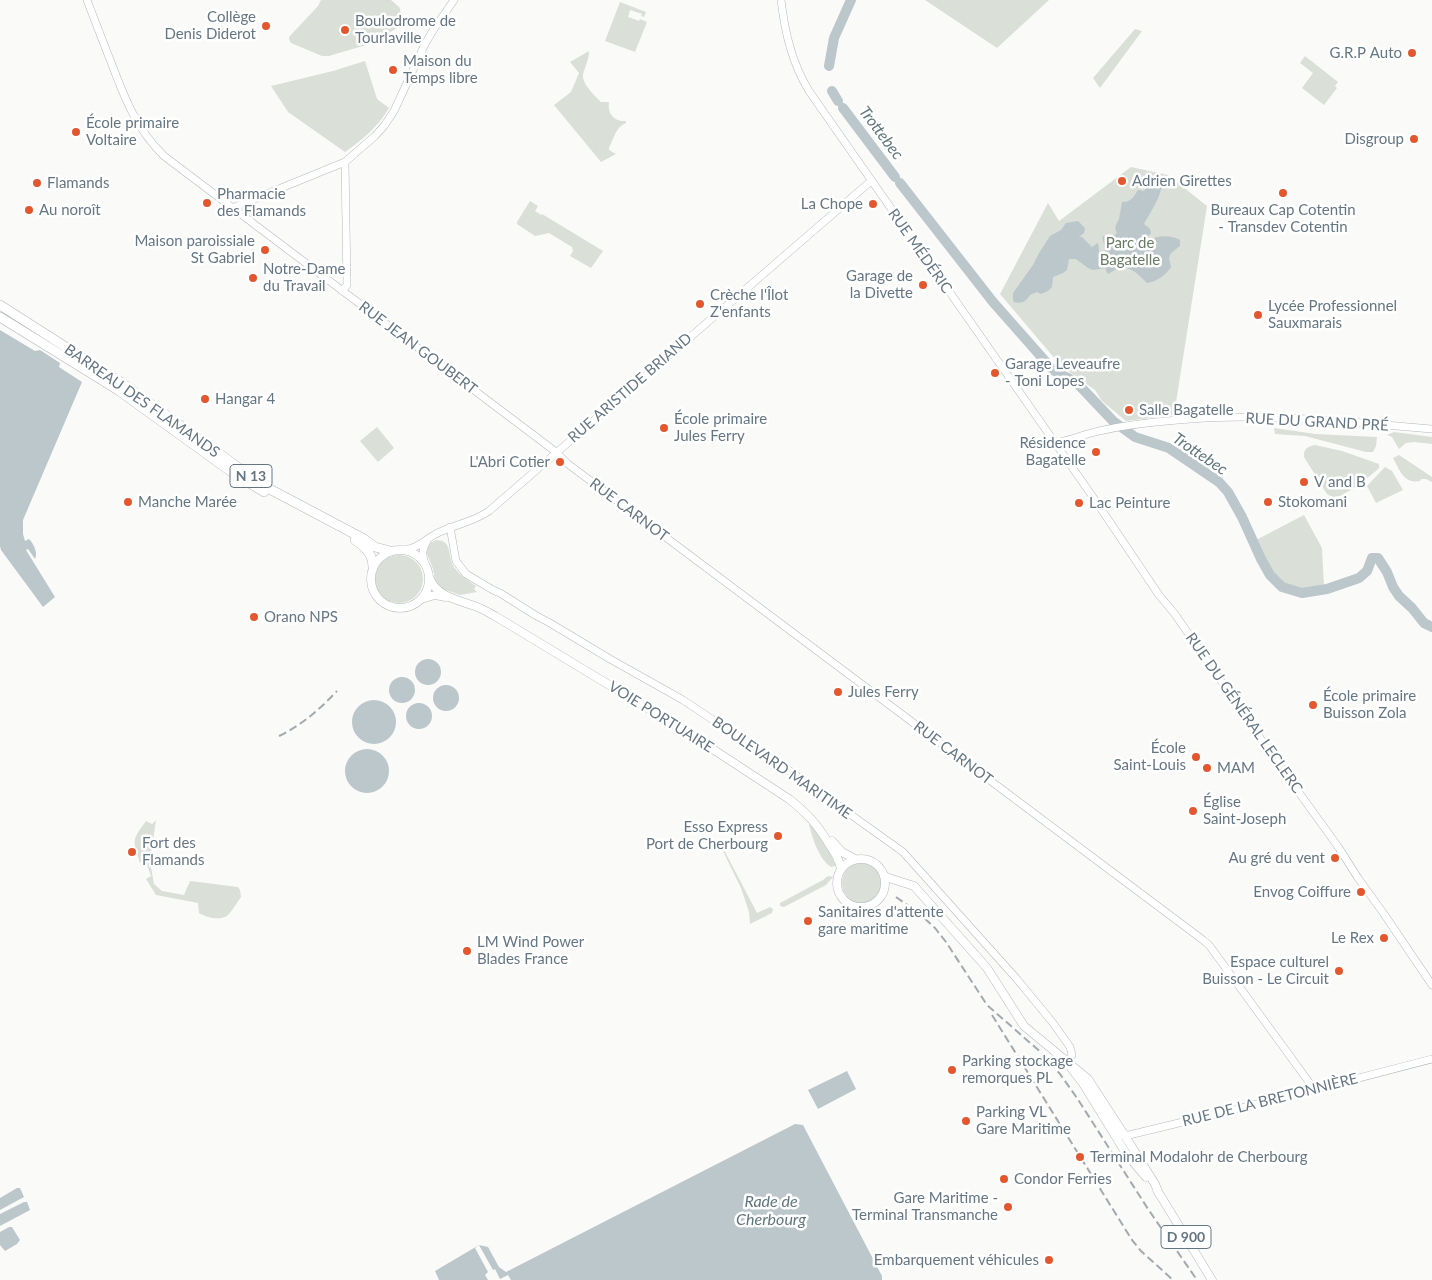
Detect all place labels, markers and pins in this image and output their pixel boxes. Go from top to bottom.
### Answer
place label: Collège Denis Diderot [164,8,256,43]
place label: Boulodrome de Tourlaville [355,12,456,47]
marker: Collège Denis Diderot [260,20,272,32]
marker: Boulodrome de Tourlaville [339,24,351,36]
place label: G.R.P Auto [1330,44,1402,62]
marker: G.R.P Auto [1406,47,1418,59]
place label: Maison du Temps libre [403,52,478,87]
marker: Maison du Temps libre [387,64,399,76]
place label: École primaire Voltaire [86,114,179,149]
marker: École primaire Voltaire [70,126,82,138]
place label: Disgroup [1344,130,1404,148]
marker: Disgroup [1408,133,1420,145]
place label: Adrien Girettes [1132,172,1232,190]
place label: Flamands [47,174,109,192]
marker: Adrien Girettes [1116,175,1128,187]
marker: Flamands [31,177,43,189]
place label: Pharmacie des Flamands [217,185,306,220]
marker: Bureaux Cap Cotentin - Transdev Cotentin [1277,187,1289,199]
place label: La Chope [801,195,863,213]
marker: Pharmacie des Flamands [201,197,213,209]
marker: La Chope [867,198,879,210]
place label: Au noroît [39,201,101,219]
place label: Bureaux Cap Cotentin - Transdev Cotentin [1210,201,1356,236]
marker: Au noroît [23,204,35,216]
place label: Maison paroissiale St Gabriel [134,232,255,267]
marker: Maison paroissiale St Gabriel [259,244,271,256]
place label: Notre-Dame du Travail [263,260,346,295]
place label: Garage de la Divette [846,267,913,302]
marker: Notre-Dame du Travail [247,272,259,284]
marker: Garage de la Divette [917,279,929,291]
place label: Crèche l'Îlot Z'enfants [710,286,788,321]
place label: Lycée Professionnel Sauxmarais [1268,297,1397,332]
marker: Crèche l'Îlot Z'enfants [694,298,706,310]
marker: Lycée Professionnel Sauxmarais [1252,309,1264,321]
place label: Garage Leveaufre - Toni Lopes [1005,355,1120,390]
marker: Garage Leveaufre - Toni Lopes [989,367,1001,379]
place label: Hangar 4 [215,390,275,408]
marker: Hangar 4 [199,393,211,405]
place label: Salle Bagatelle [1139,401,1234,419]
marker: Salle Bagatelle [1123,404,1135,416]
place label: École primaire Jules Ferry [674,410,767,445]
marker: École primaire Jules Ferry [658,422,670,434]
place label: Résidence Bagatelle [1019,434,1086,469]
marker: Résidence Bagatelle [1090,446,1102,458]
place label: L'Abri Cotier [469,453,550,471]
marker: L'Abri Cotier [554,456,566,468]
place label: V and B [1314,473,1366,491]
marker: V and B [1298,476,1310,488]
place label: Manche Marée [138,493,237,511]
place label: Stokomani [1278,493,1347,511]
place label: Lac Peinture [1089,494,1170,512]
marker: Manche Marée [122,496,134,508]
marker: Stokomani [1262,496,1274,508]
marker: Lac Peinture [1073,497,1085,509]
place label: Orano NPS [264,608,338,626]
marker: Orano NPS [248,611,260,623]
place label: Jules Ferry [848,683,919,701]
marker: Jules Ferry [832,686,844,698]
place label: École primaire Buisson Zola [1323,687,1416,722]
marker: École primaire Buisson Zola [1307,699,1319,711]
place label: École Saint-Louis [1114,739,1186,774]
marker: École Saint-Louis [1190,751,1202,763]
place label: MAM [1217,759,1255,777]
marker: MAM [1201,762,1213,774]
place label: Église Saint-Joseph [1203,793,1286,828]
marker: Église Saint-Joseph [1187,805,1199,817]
place label: Esso Express Port de Cherbourg [646,818,768,853]
marker: Esso Express Port de Cherbourg [772,830,784,842]
place label: Fort des Flamands [142,834,204,869]
marker: Fort des Flamands [126,846,138,858]
place label: Au gré du vent [1228,849,1325,867]
marker: Au gré du vent [1329,852,1341,864]
place label: Envog Coiffure [1253,883,1351,901]
marker: Envog Coiffure [1355,886,1367,898]
place label: Sanitaires d'attente gare maritime [818,903,944,938]
marker: Sanitaires d'attente gare maritime [802,915,814,927]
place label: Le Rex [1331,929,1374,947]
marker: Le Rex [1378,932,1390,944]
place label: LM Wind Power Blades France [477,933,584,968]
marker: LM Wind Power Blades France [461,945,473,957]
place label: Espace culturel Buisson - Le Circuit [1202,953,1329,988]
marker: Espace culturel Buisson - Le Circuit [1333,965,1345,977]
place label: Parking stockage remorques PL [962,1052,1073,1087]
marker: Parking stockage remorques PL [946,1064,958,1076]
place label: Parking VL Gare Maritime [976,1103,1071,1138]
marker: Parking VL Gare Maritime [960,1115,972,1127]
place label: Terminal Modalohr de Cherbourg [1090,1148,1308,1166]
marker: Terminal Modalohr de Cherbourg [1074,1151,1086,1163]
place label: Condor Ferries [1014,1170,1112,1188]
marker: Condor Ferries [998,1173,1010,1185]
place label: Gare Maritime - Terminal Transmanche [852,1189,998,1224]
marker: Gare Maritime - Terminal Transmanche [1002,1201,1014,1213]
place label: Embarquement véhicules [874,1251,1039,1269]
marker: Embarquement véhicules [1043,1254,1055,1266]

